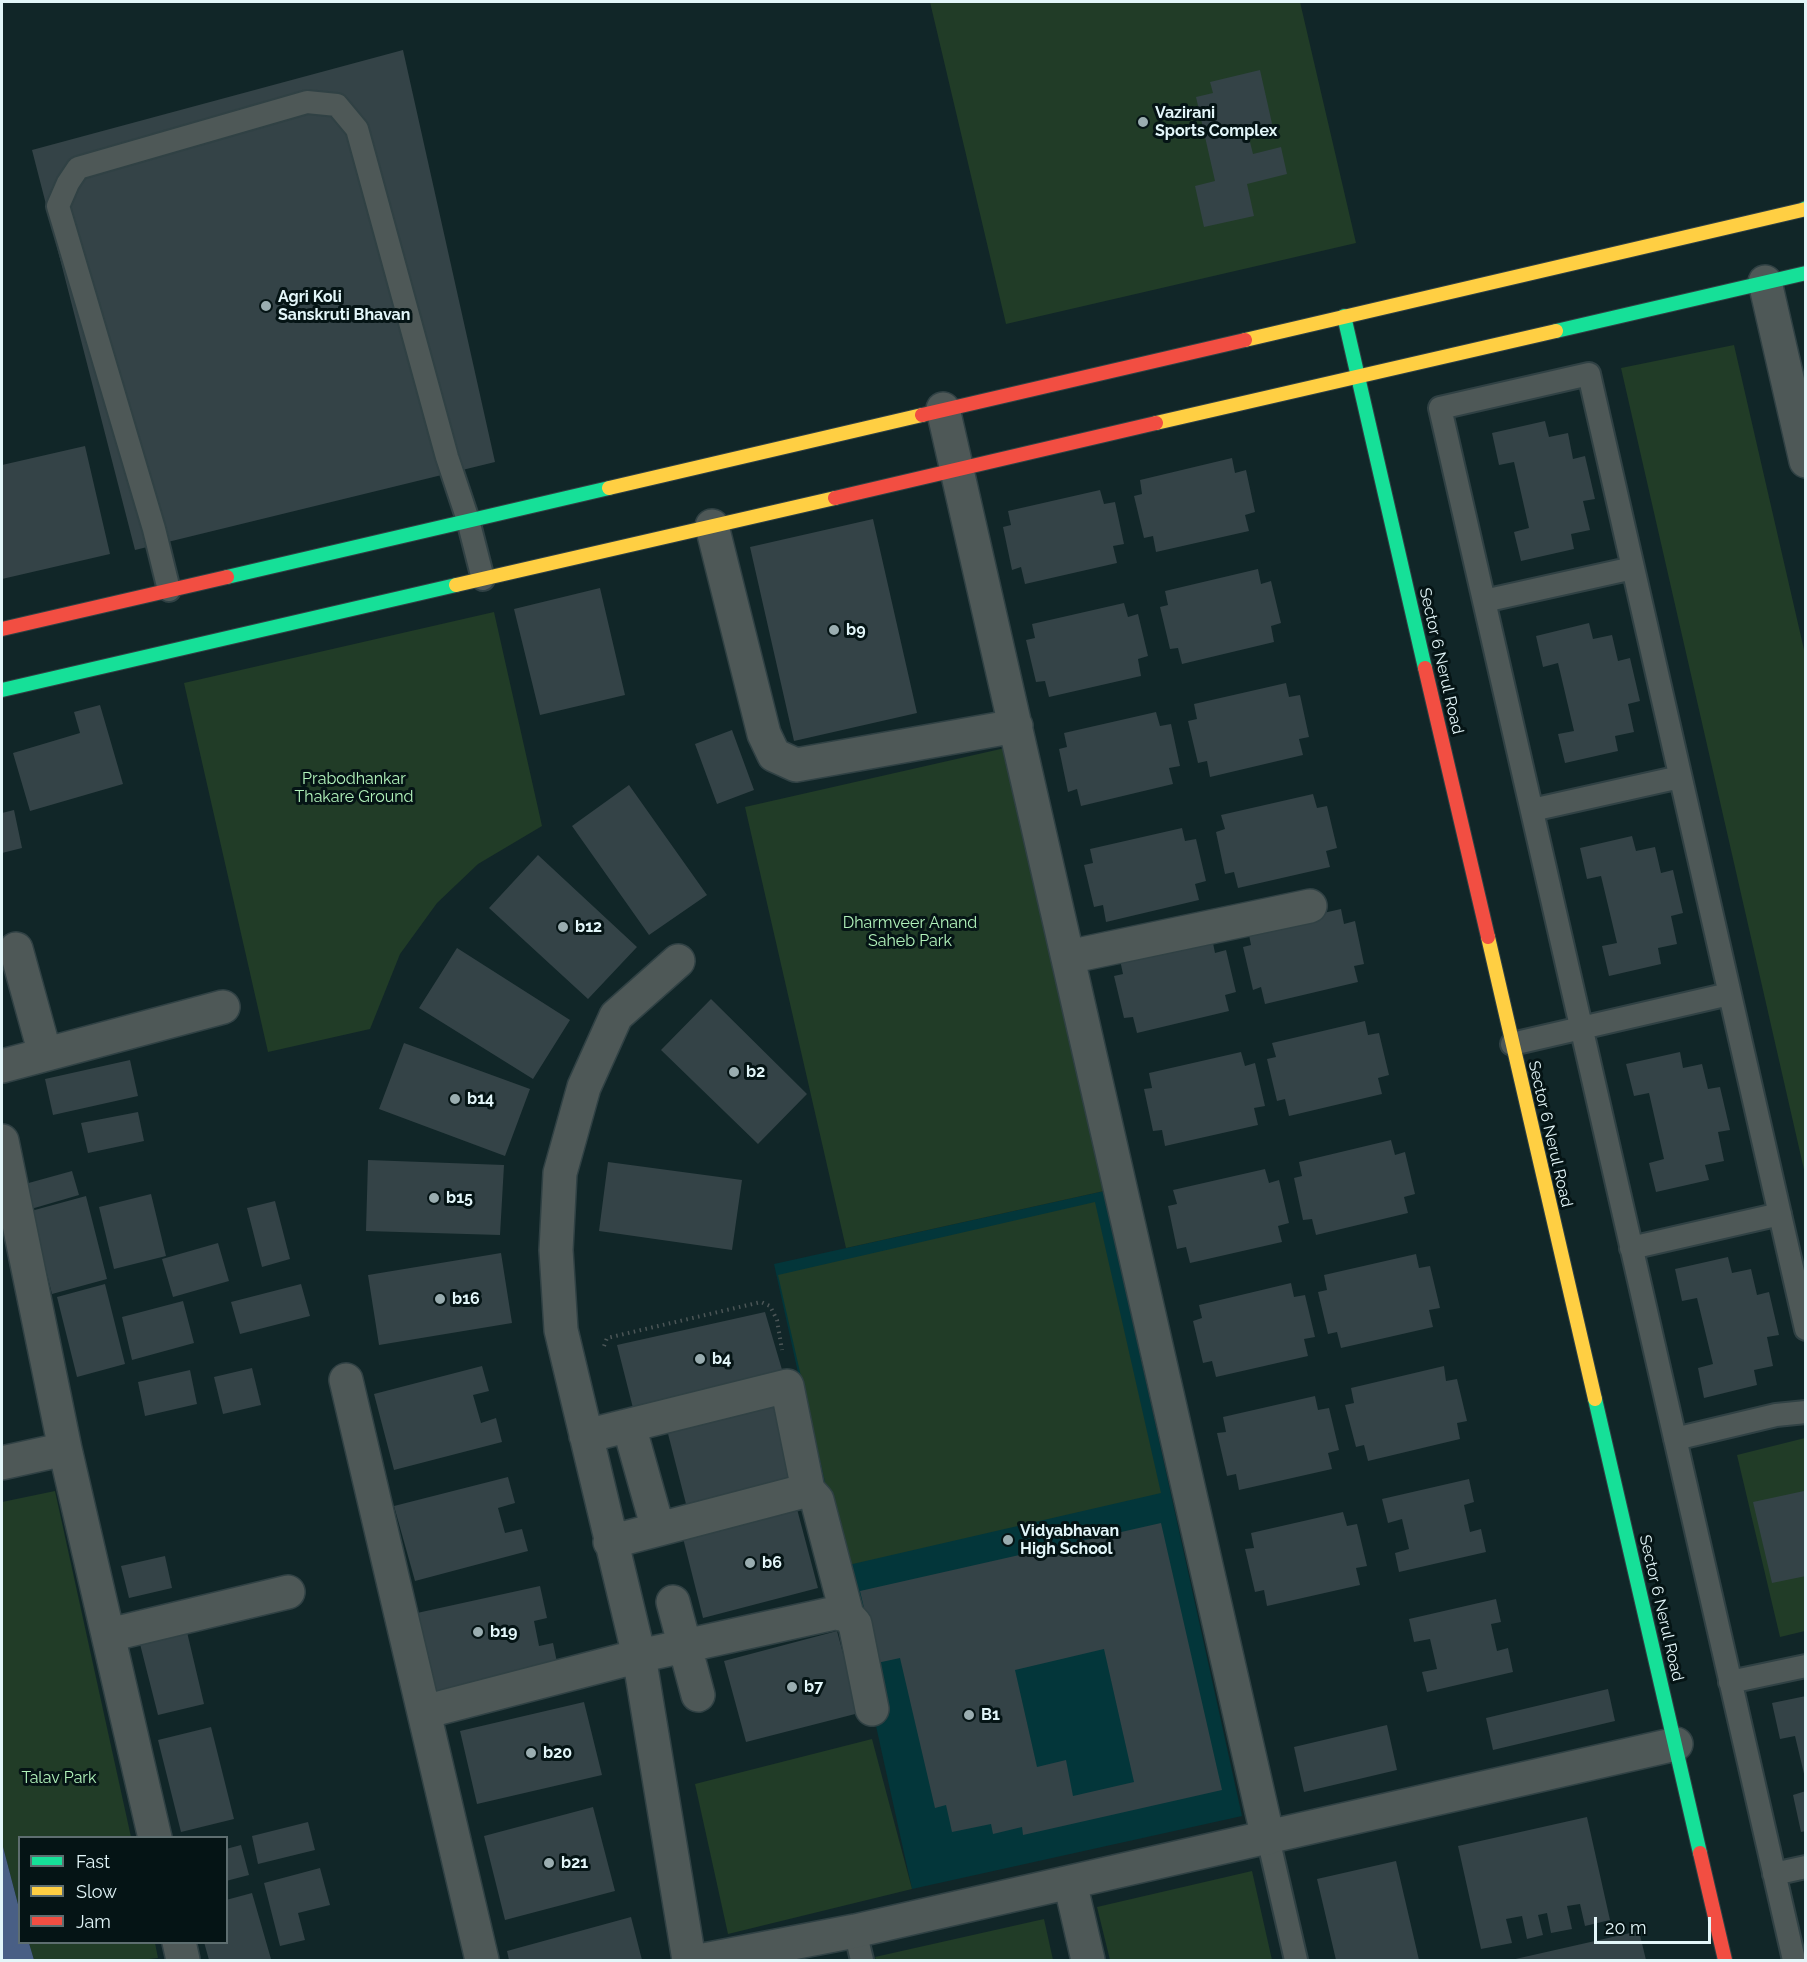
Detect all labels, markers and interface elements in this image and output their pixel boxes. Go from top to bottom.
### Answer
place label: Vazirani Sports Complex [1155,103,1277,141]
marker: Vazirani Sports Complex [1136,115,1150,129]
place label: Agri Koli Sanskruti Bhavan [278,287,410,325]
marker: Agri Koli Sanskruti Bhavan [259,299,273,313]
street label: Sector 6 Nerul Road [1415,586,1467,736]
place label: b9 [846,620,866,640]
marker: b9 [827,623,841,637]
park label: Prabodhankar Thakare Ground [295,769,413,807]
park label: Dharmveer Anand Saheb Park [843,913,977,951]
place label: b12 [575,917,602,937]
marker: b12 [556,920,570,934]
street label: Sector 6 Nerul Road [1524,1059,1576,1209]
place label: b2 [746,1062,765,1082]
marker: b2 [727,1065,741,1079]
place label: b14 [467,1089,494,1109]
marker: b14 [448,1092,462,1106]
place label: b15 [446,1188,473,1208]
marker: b15 [427,1191,441,1205]
place label: b16 [452,1289,480,1309]
marker: b16 [433,1292,447,1306]
place label: b4 [712,1349,731,1369]
marker: b4 [693,1352,707,1366]
place label: Vidyabhavan High School [1020,1521,1119,1559]
marker: Vidyabhavan High School [1001,1533,1015,1547]
street label: Sector 6 Nerul Road [1635,1533,1687,1683]
place label: b6 [762,1553,782,1573]
marker: b6 [743,1556,757,1570]
place label: b19 [490,1622,517,1642]
marker: b19 [471,1625,485,1639]
place label: b7 [804,1677,823,1697]
marker: b7 [785,1680,799,1694]
place label: B1 [981,1705,1000,1725]
marker: B1 [962,1708,976,1722]
place label: b20 [543,1743,572,1763]
marker: b20 [524,1746,538,1760]
park label: Talav Park [22,1768,96,1788]
legend [18,1836,228,1944]
text: Fast [76,1851,110,1872]
place label: b21 [561,1853,588,1873]
marker: b21 [542,1856,556,1870]
text: Slow [76,1881,117,1902]
scale bar [1597,1905,1714,1943]
text: Jam [76,1911,111,1932]
text: 20 m [1605,1917,1647,1938]

